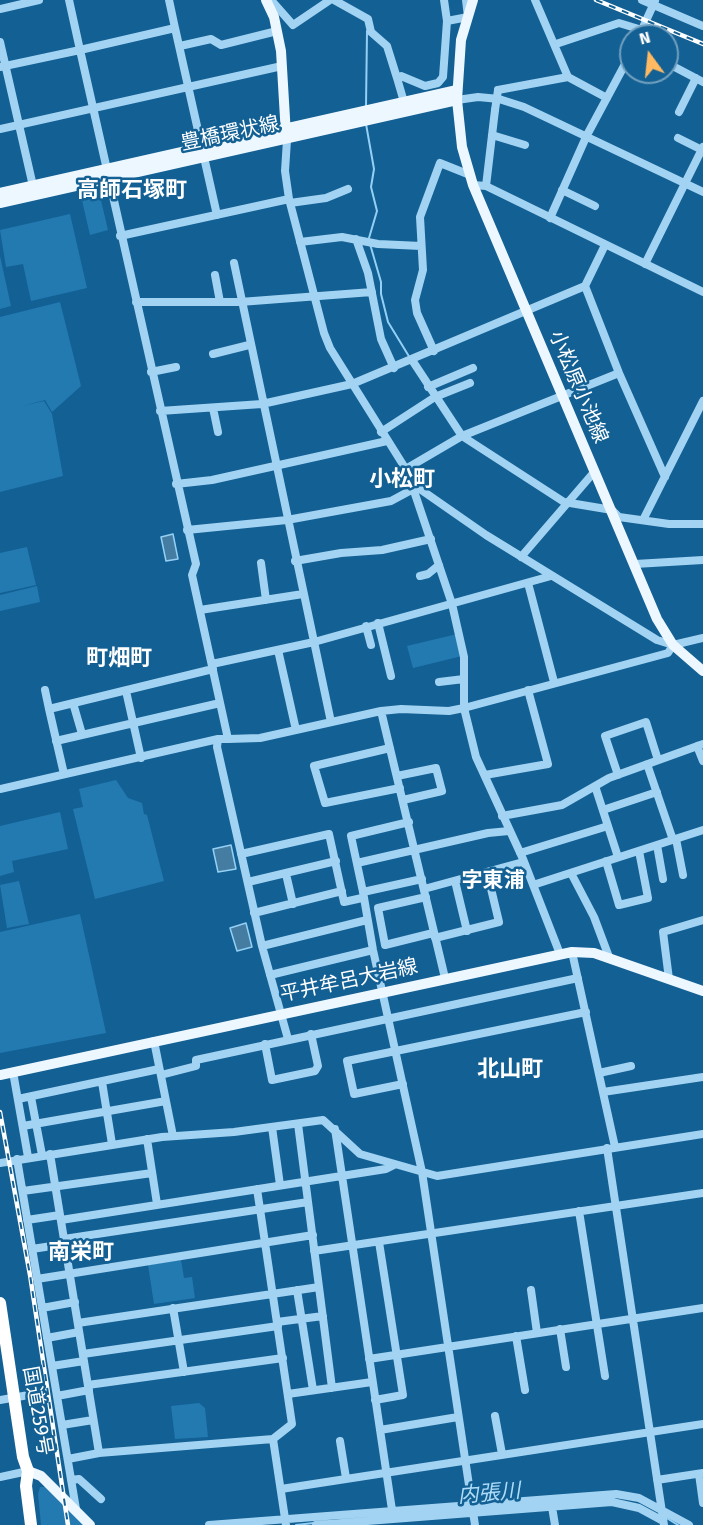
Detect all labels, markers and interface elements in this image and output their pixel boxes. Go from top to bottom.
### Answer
north arrow [619,24,679,84]
text: N [637,28,652,49]
street label: 豊橋環状線 [179,112,281,156]
district label: 高師石塚町 [77,178,187,204]
street label: 小松原小池線 [544,327,612,447]
district label: 小松町 [369,467,435,493]
district label: 町畑町 [86,646,152,672]
district label: 字東浦 [462,868,524,894]
street label: 平井牟呂大岩線 [278,955,420,1007]
district label: 北山町 [477,1057,543,1083]
district label: 南栄町 [48,1240,114,1266]
street label: 国道259号 [17,1365,57,1457]
water label: 内張川 [457,1479,521,1509]

